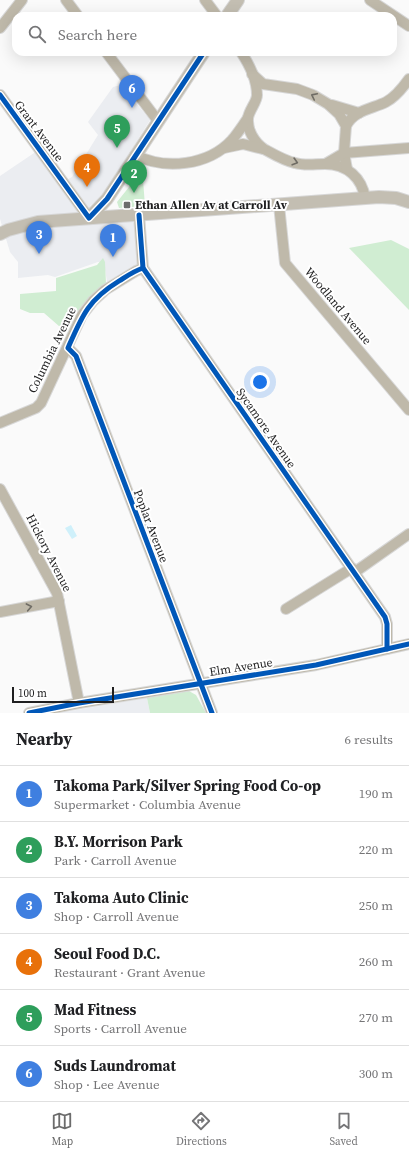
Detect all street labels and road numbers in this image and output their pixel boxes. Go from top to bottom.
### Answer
street label: Grant Avenue [11,97,67,165]
street label: Woodland Avenue [301,264,375,348]
street label: Columbia Avenue [24,304,80,396]
street label: Sycamore Avenue [232,385,300,471]
street label: Poplar Avenue [130,487,172,565]
street label: Hickory Avenue [23,511,75,595]
street label: Elm Avenue [208,654,274,680]

